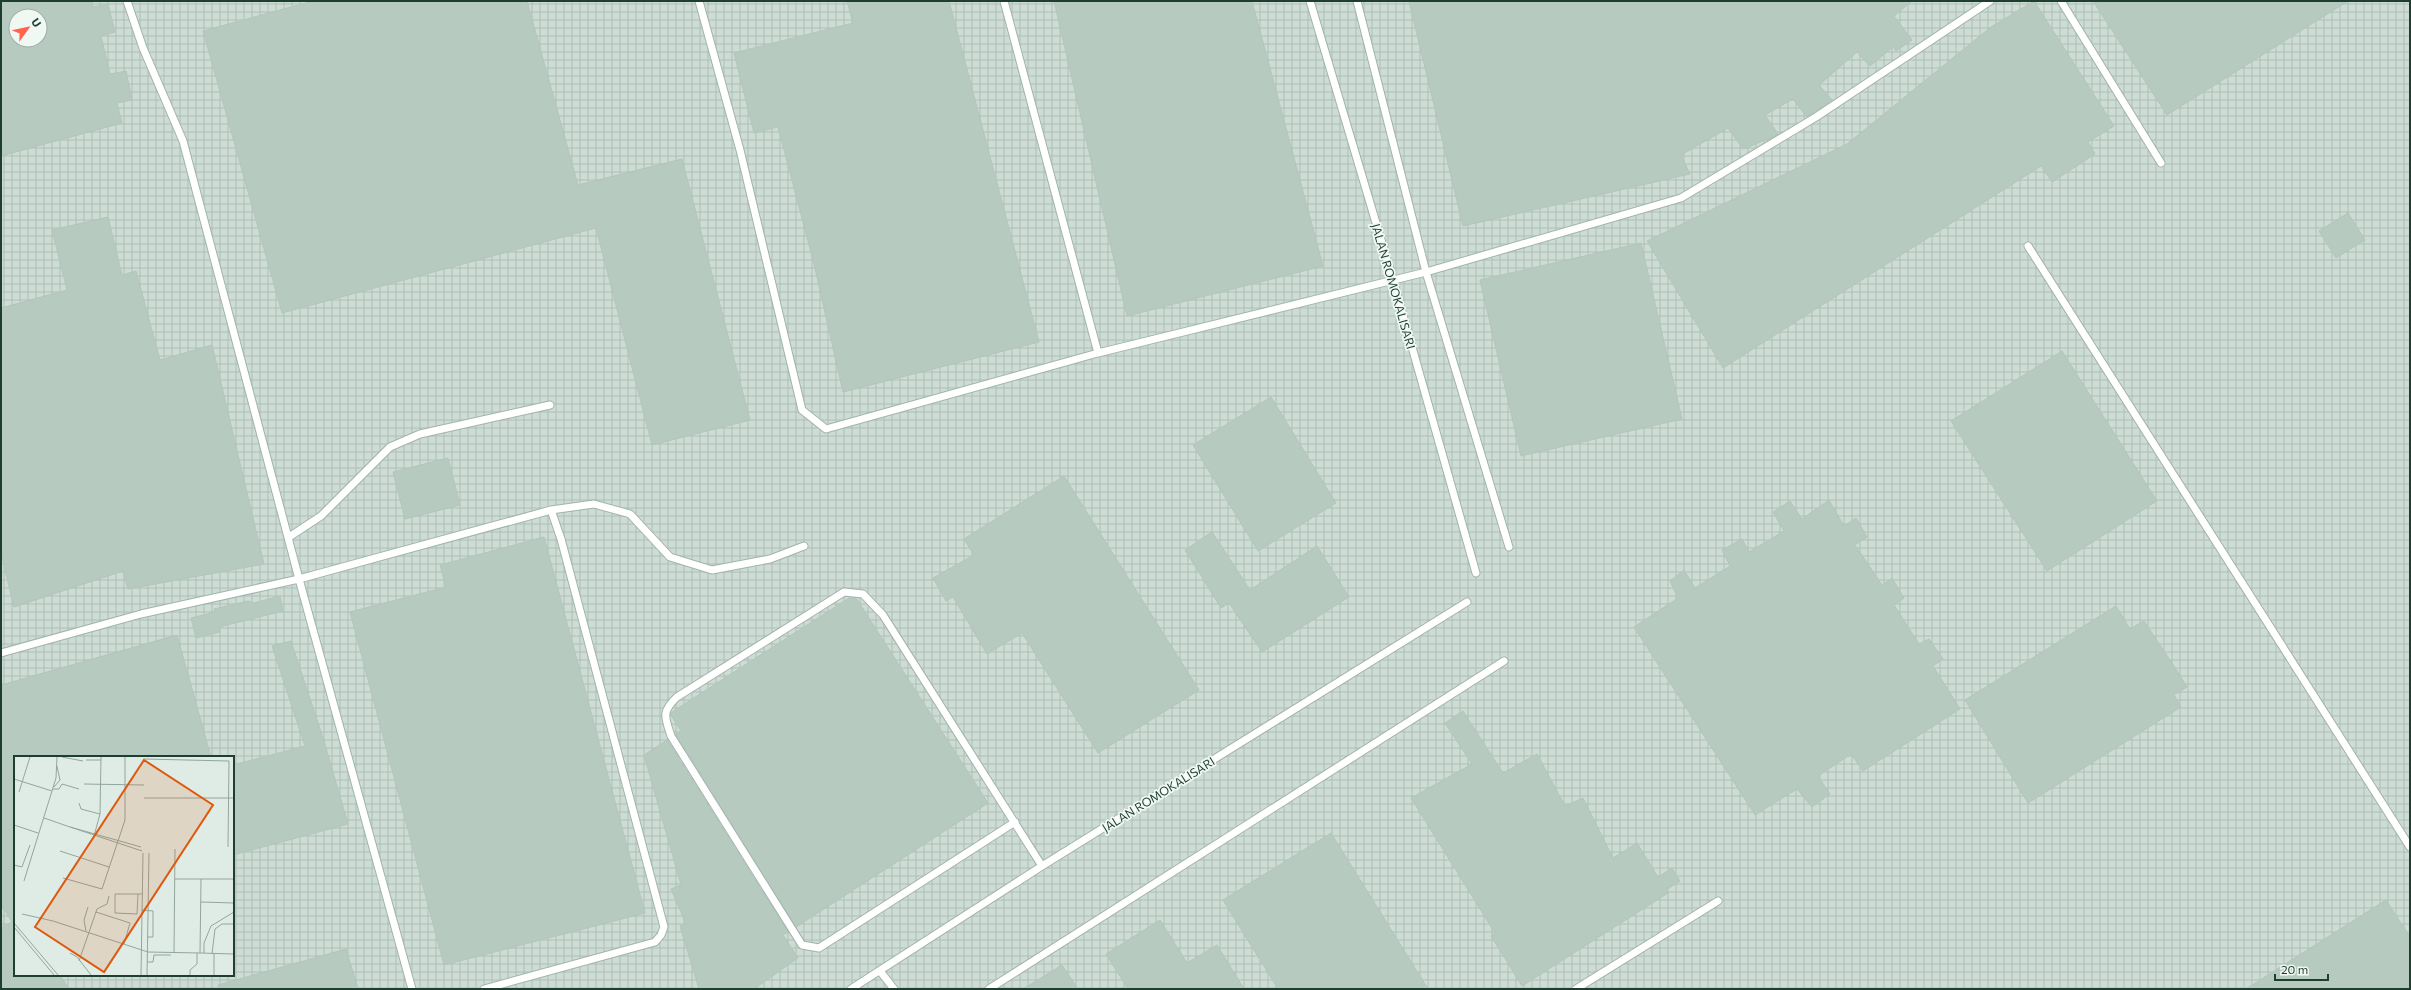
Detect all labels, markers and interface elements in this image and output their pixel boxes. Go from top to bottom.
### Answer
north arrow [8,8,48,48]
text: U [29,15,44,29]
street label: JALAN ROMOKALISARI [1368,222,1419,351]
street label: JALAN ROMOKALISARI [1099,754,1217,835]
inset map [14,756,234,976]
scale bar [2275,956,2328,982]
text: 20 m [2281,962,2308,976]

